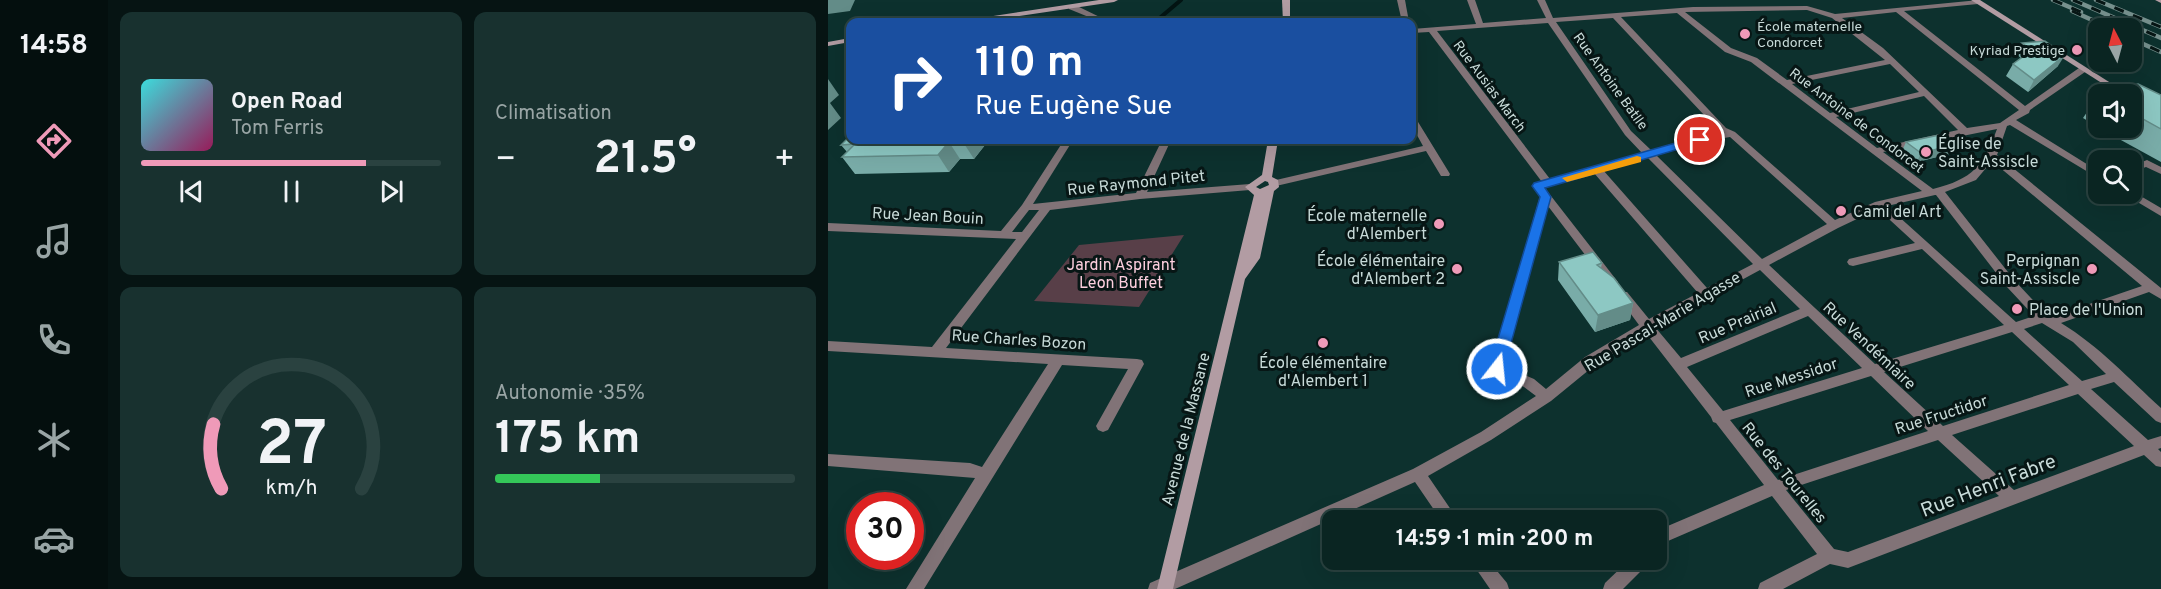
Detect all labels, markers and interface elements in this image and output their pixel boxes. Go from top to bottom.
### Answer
place label: École maternelle Condorcet [1757,18,1862,52]
north arrow [2088,18,2142,72]
map controls [2088,18,2142,204]
marker: École maternelle Condorcet [1738,27,1752,41]
text: 14:58 [20,29,88,63]
street label: Rue Antoine Batlle [1569,30,1651,134]
text: 110 m [975,38,1084,91]
street label: Rue Ausias March [1449,38,1529,136]
icon: right [876,42,954,120]
place label: Kyriad Prestige [1969,43,2065,60]
marker: Kyriad Prestige [2070,43,2084,57]
street label: Rue Antoine de Condorcet [1786,65,1927,177]
button: sound [2088,84,2142,138]
text: Open Road [231,89,343,116]
text: Rue Eugène Sue [975,90,1172,124]
text: Climatisation [495,101,612,127]
pin [1674,114,1725,165]
text: Tom Ferris [231,116,324,142]
icon: directions [33,120,75,162]
icon: arrive [1683,123,1716,156]
text: 21.5° [594,132,696,189]
place label: Église de Saint-Assiscle [1938,133,2038,173]
text: − [495,140,516,182]
text: + [774,140,795,182]
marker: Église de Saint-Assiscle [1919,145,1933,159]
button: search [2088,150,2142,204]
street label: Rue Raymond Pitet [1066,167,1206,201]
icon: previous [175,175,208,208]
icon: pause [275,175,308,208]
icon: next [375,175,408,208]
place label: Cami del Art [1853,203,1942,223]
street label: Rue Jean Bouin [871,204,984,230]
marker: Cami del Art [1834,204,1848,218]
place label: École maternelle d'Alembert [1307,205,1427,245]
marker: École maternelle d'Alembert [1432,217,1446,231]
icon: music [33,220,75,262]
place label: École élémentaire d'Alembert 2 [1317,250,1445,290]
place label: Perpignan Saint-Assiscle [1980,252,2080,290]
park label: Jardin Aspirant Leon Buffet [1066,256,1176,294]
marker: École élémentaire d'Alembert 2 [1450,262,1464,276]
marker: Perpignan Saint-Assiscle [2085,262,2099,276]
street label: Rue Pascal-Marie Agasse [1581,268,1745,377]
street label: Rue Prairial [1696,298,1780,349]
street label: Rue Vendémiaire [1818,298,1919,395]
place label: Place de l'Union [2029,301,2143,321]
marker: Place de l'Union [2010,302,2024,316]
icon: phone [33,319,75,361]
street label: Rue Charles Bozon [951,326,1087,356]
marker: École élémentaire d'Alembert 1 [1316,336,1330,350]
position arrow [1465,337,1529,401]
street label: Avenue de la Massane [1158,351,1216,508]
place label: École élémentaire d'Alembert 1 [1259,352,1387,392]
street label: Rue Messidor [1743,355,1840,403]
text: Autonomie · 35% [495,381,645,407]
street label: Rue Fructidor [1893,392,1990,440]
text: 27 [255,408,327,487]
text: 175 km [495,412,640,469]
icon: climate [33,419,75,461]
street label: Rue des Tourelles [1737,419,1830,528]
street label: Rue Henri Fabre [1917,449,2060,525]
text: km/h [265,475,317,502]
speed limit sign: 30 [846,492,924,570]
icon: car [33,518,75,560]
text: 14:59 · 1 min · 200 m [1396,526,1593,553]

